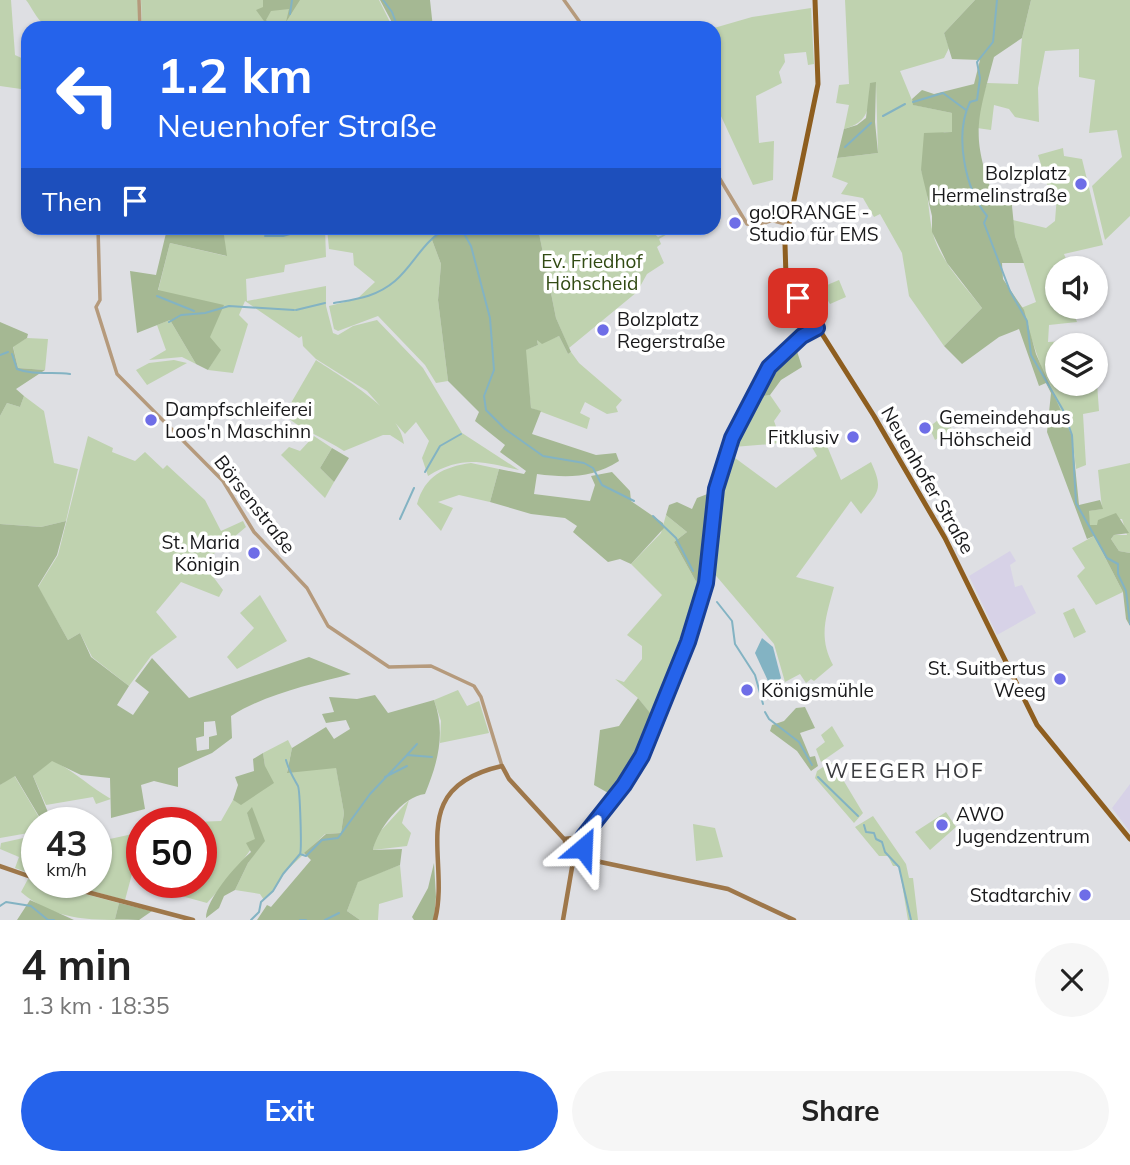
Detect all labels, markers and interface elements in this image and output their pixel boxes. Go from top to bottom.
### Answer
text: 1.2 km [157,44,312,105]
icon: left [42,49,133,140]
text: Neuenhofer Straße [157,105,437,145]
place label: Bolzplatz Hermelinstraße [931,161,1067,207]
marker: Bolzplatz Hermelinstraße [1073,176,1089,192]
icon: arrive [116,182,154,220]
text: Then [42,185,102,218]
place label: go!ORANGE - Studio für EMS [749,200,879,246]
marker: go!ORANGE - Studio für EMS [727,215,743,231]
park label: Ev. Friedhof Höhscheid [541,249,643,295]
map controls [1045,256,1108,396]
button: sound [1045,256,1108,319]
pin [768,268,828,328]
icon: arrive [779,279,817,317]
place label: Bolzplatz Regerstraße [617,307,725,353]
marker: Bolzplatz Regerstraße [595,322,611,338]
button: layers [1045,333,1108,396]
place label: Dampfschleiferei Loos'n Maschinn [165,397,312,443]
street label: Neuenhofer Straße [876,402,980,558]
place label: Gemeindehaus Höhscheid [939,405,1071,451]
marker: Dampfschleiferei Loos'n Maschinn [143,412,159,428]
marker: Gemeindehaus Höhscheid [917,420,933,436]
place label: Fitklusiv [768,425,839,449]
marker: Fitklusiv [845,429,861,445]
street label: Börsenstraße [209,450,301,558]
place label: St. Maria Königin [161,530,240,576]
marker: St. Maria Königin [246,545,262,561]
place label: St. Suitbertus Weeg [928,656,1046,702]
marker: St. Suitbertus Weeg [1052,671,1068,687]
place label: Königsmühle [761,678,874,702]
marker: Königsmühle [739,682,755,698]
district label: WEEGER HOF [825,757,985,783]
place label: AWO Jugendzentrum [956,802,1090,848]
speed limit sign: 50 [126,807,217,898]
position arrow [546,811,620,885]
marker: AWO Jugendzentrum [934,817,950,833]
text: 43 [45,821,88,865]
text: km/h [46,858,87,881]
place label: Stadtarchiv [970,883,1071,907]
marker: Stadtarchiv [1077,887,1093,903]
text: 4 min [21,938,132,991]
button: close [1035,943,1109,1017]
text: 1.3 km · 18:35 [21,991,170,1020]
button: Exit [21,1071,558,1151]
button: Share [572,1071,1109,1151]

